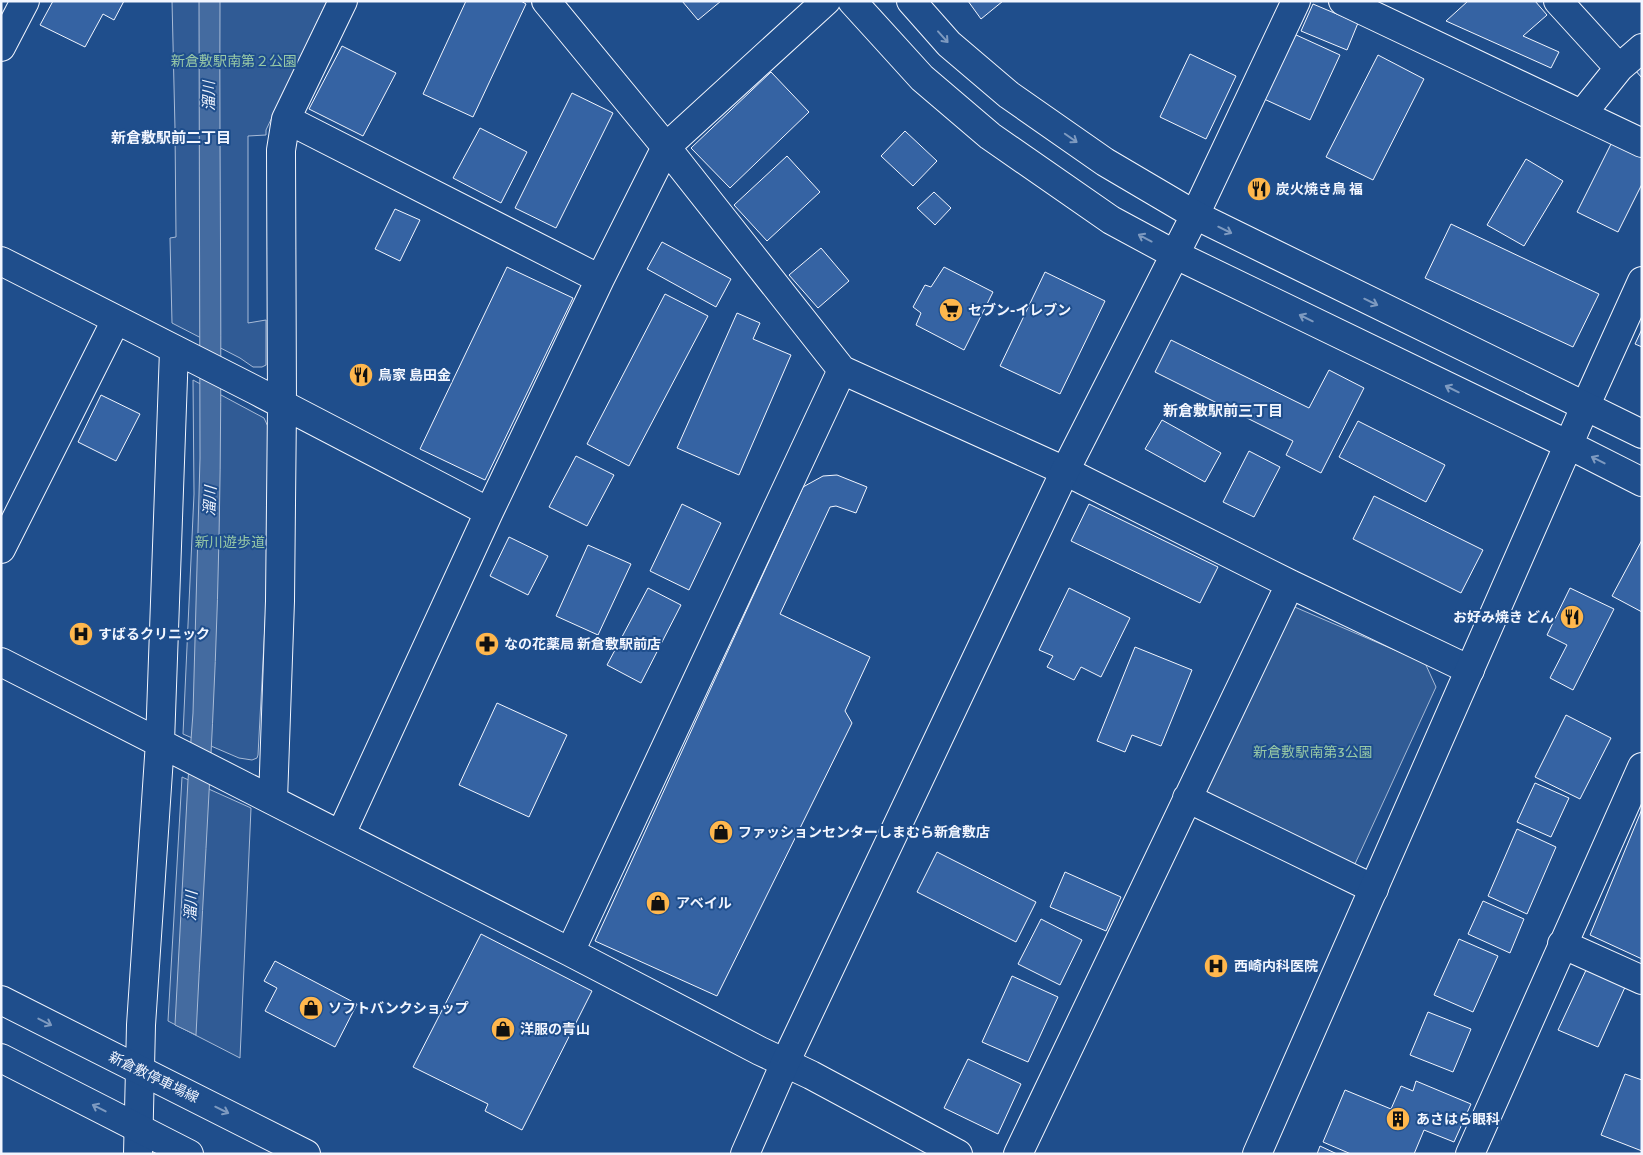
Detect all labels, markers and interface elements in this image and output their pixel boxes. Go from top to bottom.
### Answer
one-way arrow [937,31,949,44]
park label: 新倉敷駅南第２公園 [171,53,297,70]
water label: 溜川 [200,79,218,111]
district label: 新倉敷駅前二丁目 [111,129,231,147]
one-way arrow [1063,133,1077,143]
restaurant icon: 炭火焼き鳥 福 [1246,176,1272,202]
place label: 炭火焼き鳥 福 [1276,181,1363,198]
one-way arrow [1217,226,1232,235]
one-way arrow [1137,233,1152,243]
supermarket icon: セブン-イレブン [938,297,964,323]
one-way arrow [1363,297,1378,307]
place label: セブン-イレブン [968,302,1071,319]
one-way arrow [1299,313,1314,322]
restaurant icon: 鳥家 島田金 [348,362,374,388]
place label: 鳥家 島田金 [378,367,451,384]
one-way arrow [1445,383,1460,393]
district label: 新倉敷駅前三丁目 [1163,402,1283,420]
one-way arrow [1591,455,1606,465]
water label: 溜川 [200,484,220,516]
park label: 新川遊歩道 [195,534,265,551]
restaurant icon: お好み焼き どん [1559,604,1585,630]
place label: お好み焼き どん [1453,609,1554,626]
hospital icon: すばるクリニック [68,621,94,647]
place label: すばるクリニック [98,626,210,643]
pharmacy icon: なの花薬局 新倉敷駅前店 [474,631,500,657]
place label: なの花薬局 新倉敷駅前店 [504,636,661,653]
park label: 新倉敷駅南第3公園 [1253,744,1373,761]
shop icon: ファッションセンターしまむら新倉敷店 [708,819,734,845]
place label: ファッションセンターしまむら新倉敷店 [738,824,990,841]
water label: 溜川 [181,889,201,921]
shop icon: アベイル [645,890,671,916]
place label: アベイル [676,895,732,912]
hospital icon: 西崎内科医院 [1203,953,1229,979]
place label: 西崎内科医院 [1234,958,1318,975]
shop icon: ソフトバンクショップ [298,995,324,1021]
place label: ソフトバンクショップ [328,1000,469,1017]
shop icon: 洋服の青山 [490,1016,516,1042]
one-way arrow [37,1018,52,1027]
place label: 洋服の青山 [520,1021,590,1038]
street label: 新倉敷停車場線 [106,1048,202,1107]
one-way arrow [91,1103,106,1113]
one-way arrow [214,1105,229,1115]
building icon: あさはら眼科 [1385,1106,1411,1132]
place label: あさはら眼科 [1416,1111,1500,1128]

